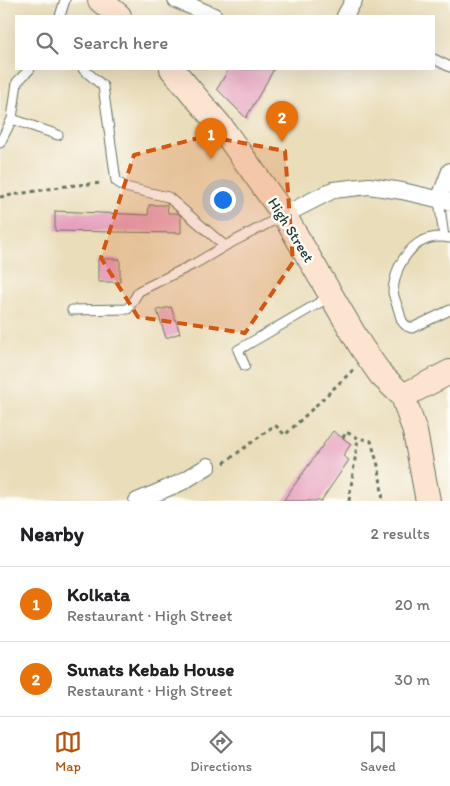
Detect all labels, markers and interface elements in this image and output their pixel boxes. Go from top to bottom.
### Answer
search box [15,15,435,70]
icon: search [33,29,61,57]
text: Search here [73,31,168,54]
pin: 2 [266,101,298,142]
pin: 1 [195,118,227,159]
your location [210,187,236,213]
street label: High Street [264,194,318,266]
text: Nearby [20,521,84,546]
text: 2 results [370,524,430,543]
text: Kolkata [67,583,130,606]
text: 1 [32,595,40,614]
text: 20 m [395,595,430,614]
text: Restaurant · High Street [67,606,233,625]
text: Sunats Kebab House [67,658,234,681]
text: 2 [32,670,40,689]
text: 30 m [394,670,430,689]
text: Restaurant · High Street [67,681,233,700]
tab: Map [54,728,82,775]
tab: Directions [190,728,252,775]
tab: Saved [360,728,396,775]

